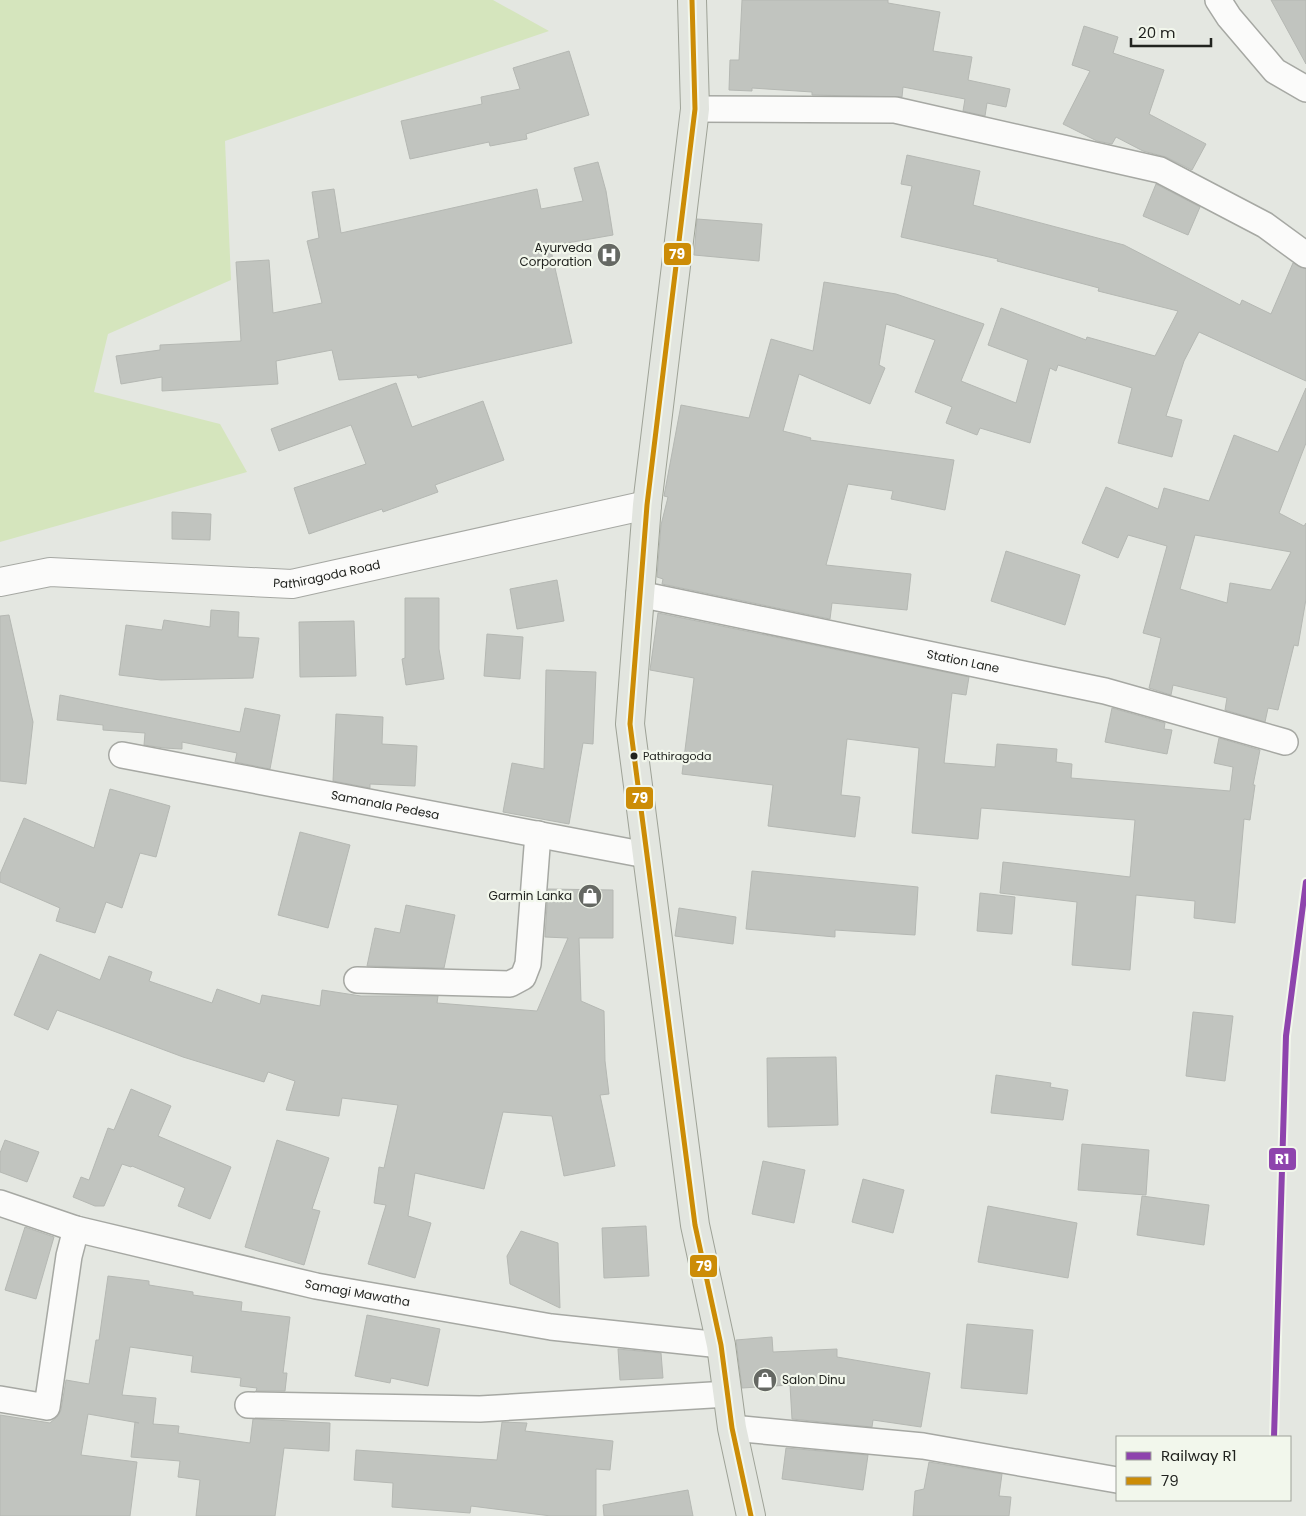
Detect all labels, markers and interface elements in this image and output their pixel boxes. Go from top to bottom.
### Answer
scale bar [1131,15,1211,47]
text: 20 m [1138,22,1176,43]
place label: Ayurveda Corporation [520,239,592,270]
hospital icon: Ayurveda Corporation [596,242,622,268]
line badge: 79 [663,242,692,266]
text: 79 [669,244,685,264]
street label: Pathiragoda Road [273,556,382,592]
street label: Station Lane [925,645,1001,677]
place label: Pathiragoda [643,748,711,764]
marker: Pathiragoda [629,751,639,761]
street label: Samanala Pedesa [330,786,441,823]
line badge: 79 [625,786,654,810]
text: 79 [632,788,648,808]
shop icon: Garmin Lanka [577,883,603,909]
place label: Garmin Lanka [489,887,572,904]
line badge: R1 [1268,1147,1297,1171]
text: R1 [1275,1149,1289,1169]
line badge: 79 [689,1254,718,1278]
text: 79 [696,1256,712,1276]
street label: Samagi Mawatha [303,1275,411,1310]
shop icon: Salon Dinu [752,1367,778,1393]
place label: Salon Dinu [782,1371,845,1388]
legend [1116,1436,1291,1501]
text: Railway R1 [1161,1445,1236,1466]
text: 79 [1161,1470,1179,1491]

